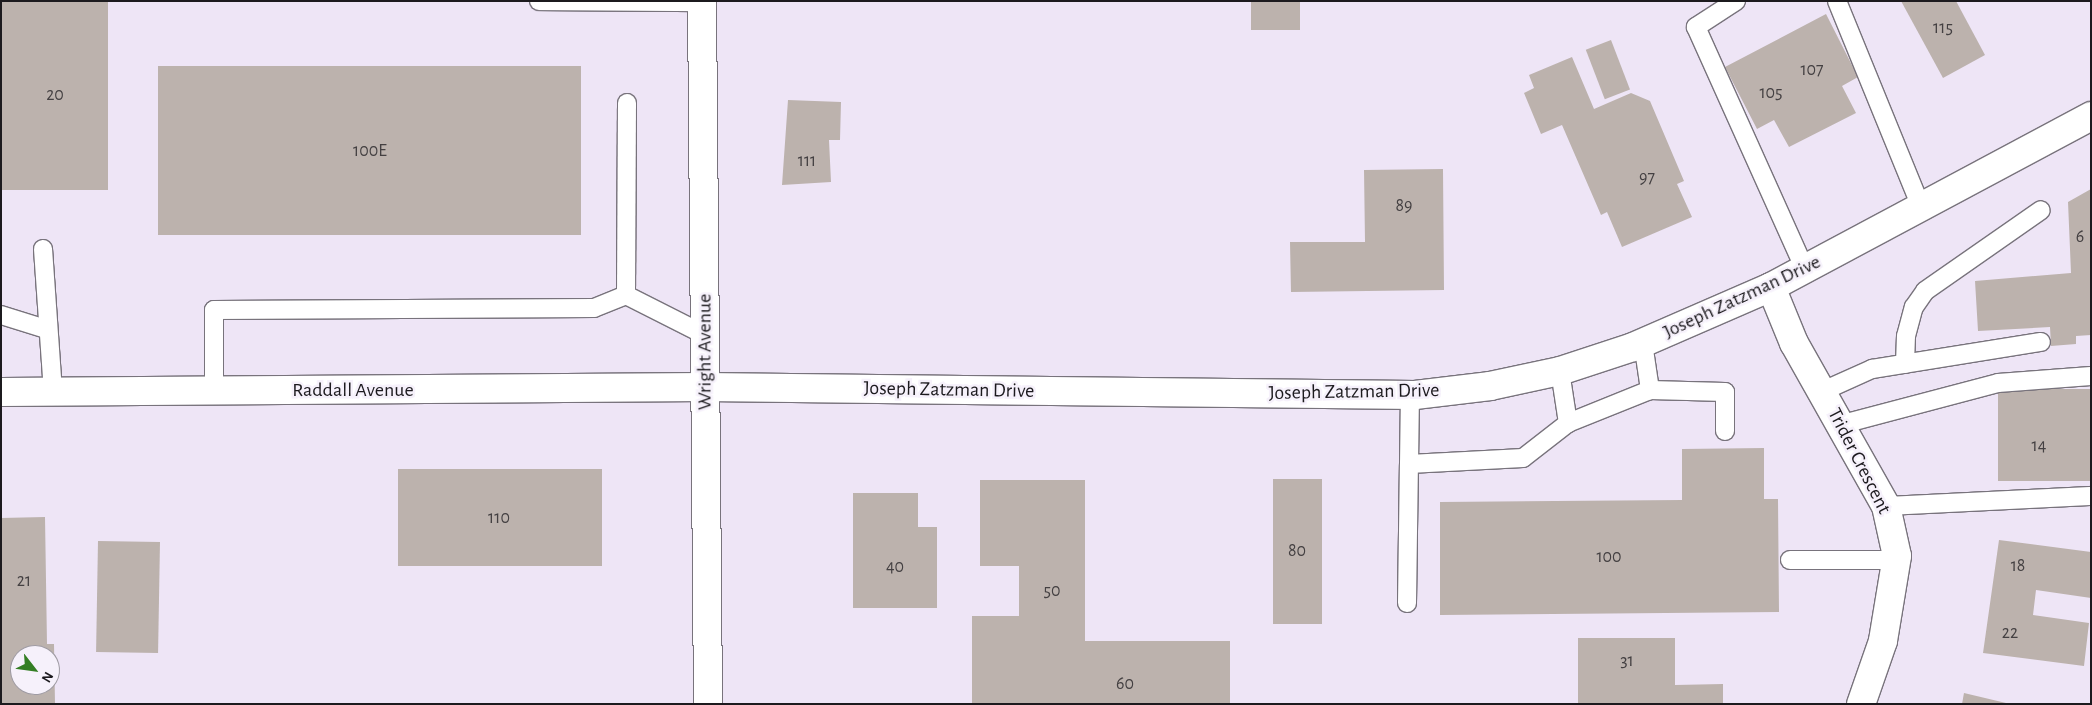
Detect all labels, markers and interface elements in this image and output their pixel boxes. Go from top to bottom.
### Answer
house number: 115 [1933,17,1953,39]
house number: 107 [1800,59,1824,81]
house number: 105 [1759,82,1783,104]
house number: 20 [46,84,64,106]
house number: 100E [353,140,387,162]
house number: 111 [798,150,816,172]
house number: 97 [1639,167,1655,189]
house number: 89 [1396,195,1412,217]
house number: 6 [2076,226,2084,248]
street label: Joseph Zatzman Drive [1660,250,1824,344]
street label: Wright Avenue [693,294,717,410]
street label: Joseph Zatzman Drive [863,377,1035,403]
street label: Raddall Avenue [292,378,414,402]
street label: Joseph Zatzman Drive [1268,379,1440,405]
street label: Trider Crescent [1822,404,1896,518]
house number: 14 [2032,435,2046,457]
house number: 110 [488,507,510,529]
house number: 80 [1288,540,1306,562]
house number: 100 [1596,546,1622,568]
house number: 18 [2011,555,2025,577]
house number: 40 [886,556,904,578]
house number: 21 [17,570,31,592]
house number: 50 [1043,580,1061,602]
house number: 22 [2002,622,2018,644]
north arrow [10,645,60,695]
house number: 31 [1620,650,1634,672]
text: N [39,669,56,685]
house number: 60 [1116,673,1134,695]

